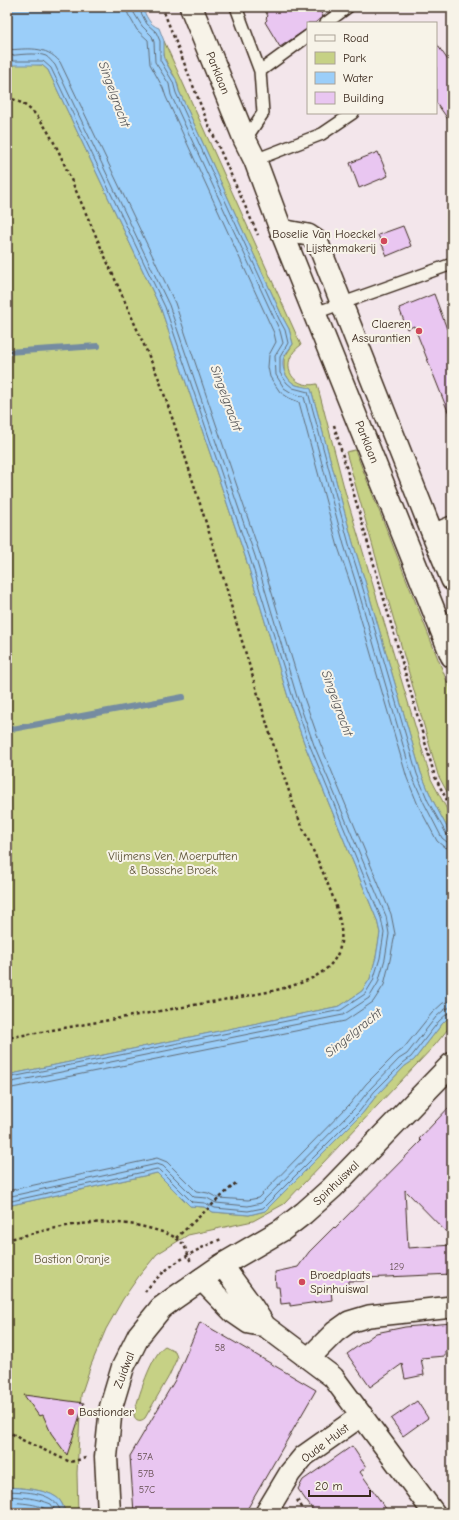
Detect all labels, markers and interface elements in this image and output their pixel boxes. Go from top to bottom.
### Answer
legend [307,22,437,114]
text: Road [343,31,369,45]
street label: Parklaan [203,50,233,96]
text: Park [343,51,366,65]
water label: Singelgracht [96,59,134,130]
text: Water [343,71,373,85]
text: Building [343,91,384,105]
place label: Boselie Van Hoeckel Lijstenmakerij [272,227,376,255]
marker: Boselie Van Hoeckel Lijstenmakerij [379,236,389,246]
place label: Claeren Assurantien [352,317,411,345]
marker: Claeren Assurantien [414,326,424,336]
water label: Singelgracht [208,363,246,434]
street label: Parklaan [352,419,382,465]
water label: Singelgracht [319,668,357,739]
park label: Vlijmens Ven, Moerputten & Bossche Broek [108,849,238,877]
water label: Singelgracht [322,1004,386,1060]
street label: Spinhuiswal [310,1158,362,1208]
park label: Bastion Oranje [34,1252,110,1266]
house number: 129 [390,1261,404,1273]
place label: Broedplaats Spinhuiswal [310,1268,371,1296]
marker: Broedplaats Spinhuiswal [297,1277,307,1287]
house number: 58 [215,1342,225,1354]
street label: Zuidwal [111,1350,137,1390]
place label: Bastionder [79,1405,134,1419]
marker: Bastionder [66,1407,76,1417]
street label: Oude Hulst [298,1420,352,1465]
house number: 57A [137,1451,153,1463]
house number: 57B [138,1468,154,1480]
scale bar [309,1472,370,1498]
text: 20 m [315,1479,343,1493]
house number: 57C [139,1484,155,1496]

